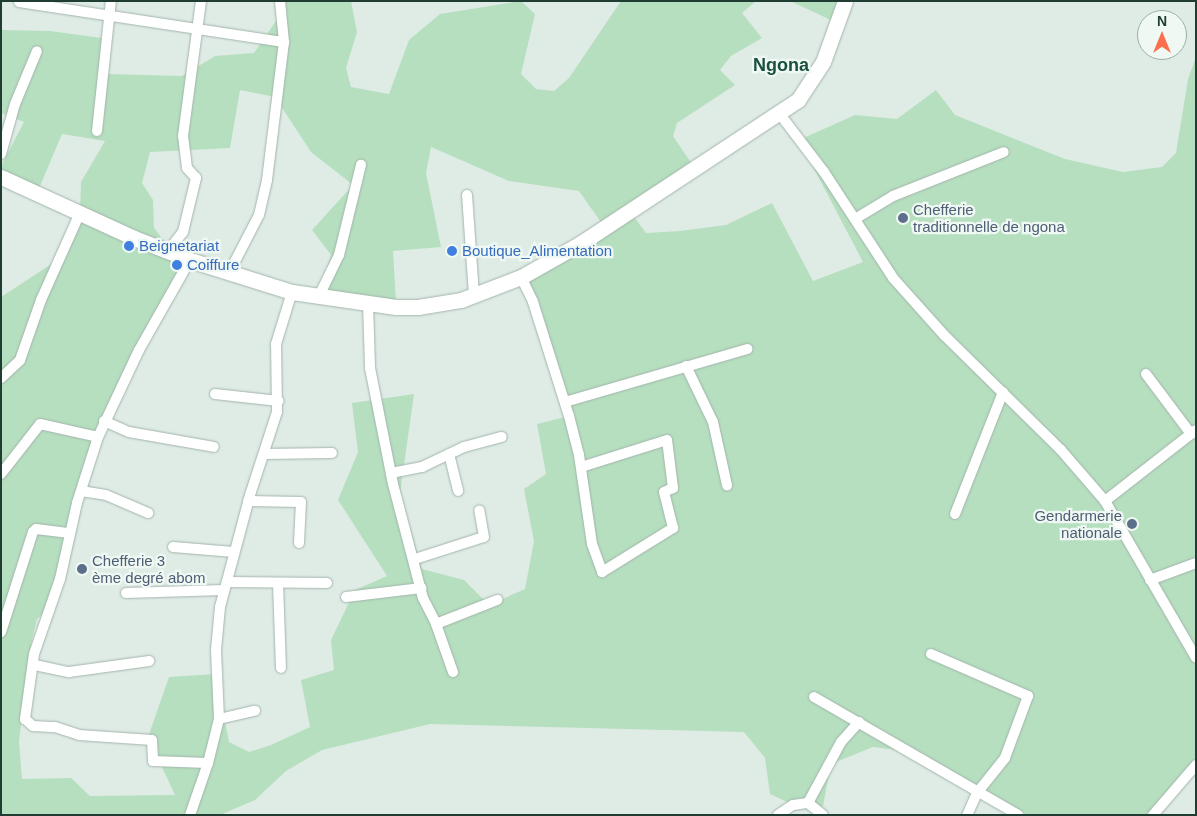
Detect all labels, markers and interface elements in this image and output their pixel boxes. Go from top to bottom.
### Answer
north arrow [1137,10,1187,60]
text: N [1157,13,1167,29]
district label: Ngona [753,54,809,76]
place label: Chefferie traditionnelle de ngona [913,200,1065,235]
marker: Chefferie traditionnelle de ngona [897,212,909,224]
place label: Beignetariat [139,237,219,255]
marker: Beignetariat [123,240,135,252]
place label: Boutique_Alimentation [462,242,612,260]
marker: Boutique_Alimentation [446,245,458,257]
place label: Coiffure [187,256,239,274]
marker: Coiffure [171,259,183,271]
place label: Gendarmerie nationale [1034,506,1122,541]
marker: Gendarmerie nationale [1126,518,1138,530]
place label: Chefferie 3 ème degré abom [92,551,205,586]
marker: Chefferie 3 ème degré abom [76,563,88,575]

